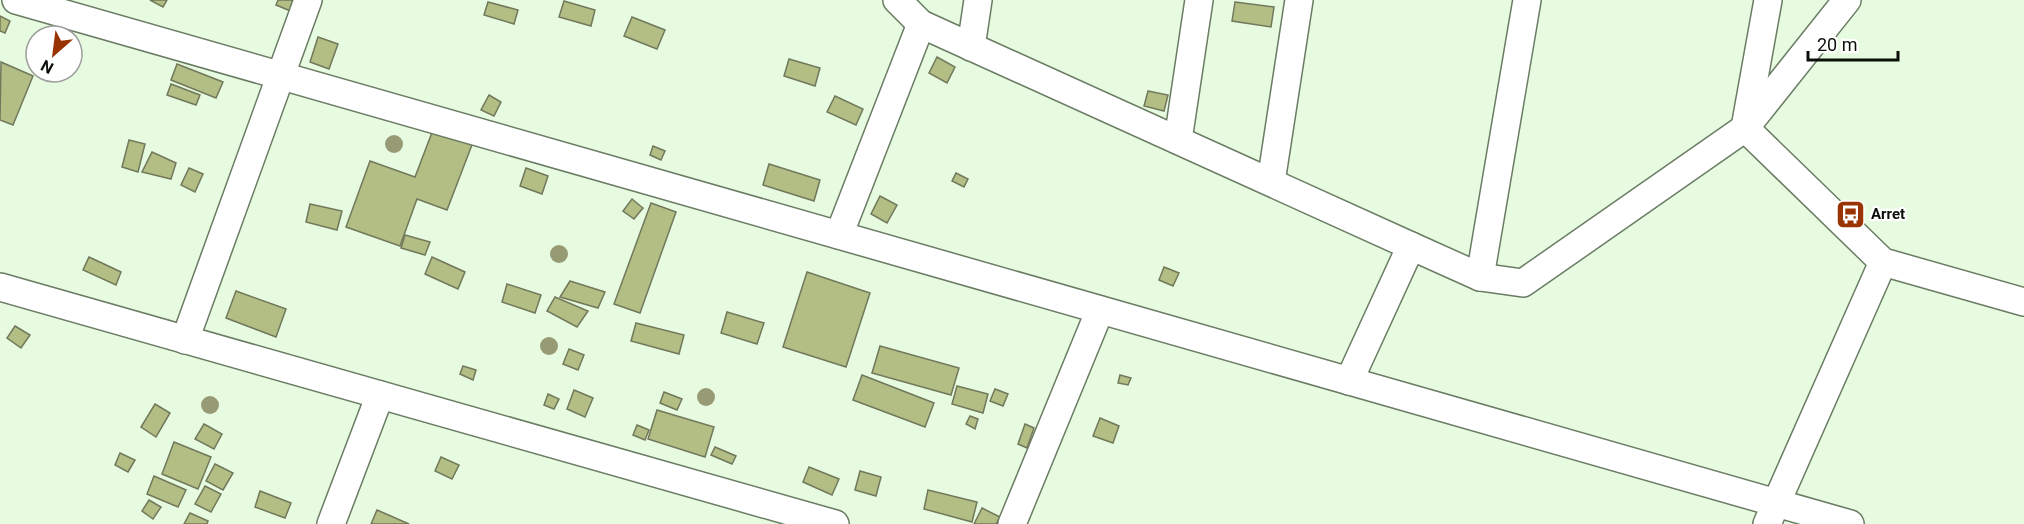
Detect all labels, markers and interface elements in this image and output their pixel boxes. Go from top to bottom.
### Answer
north arrow [24,24,84,84]
scale bar [1808,24,1898,62]
text: 20 m [1817,34,1857,55]
text: N [38,56,57,78]
bus stop icon: Arret [1834,198,1866,230]
place label: Arret [1871,205,1905,223]

